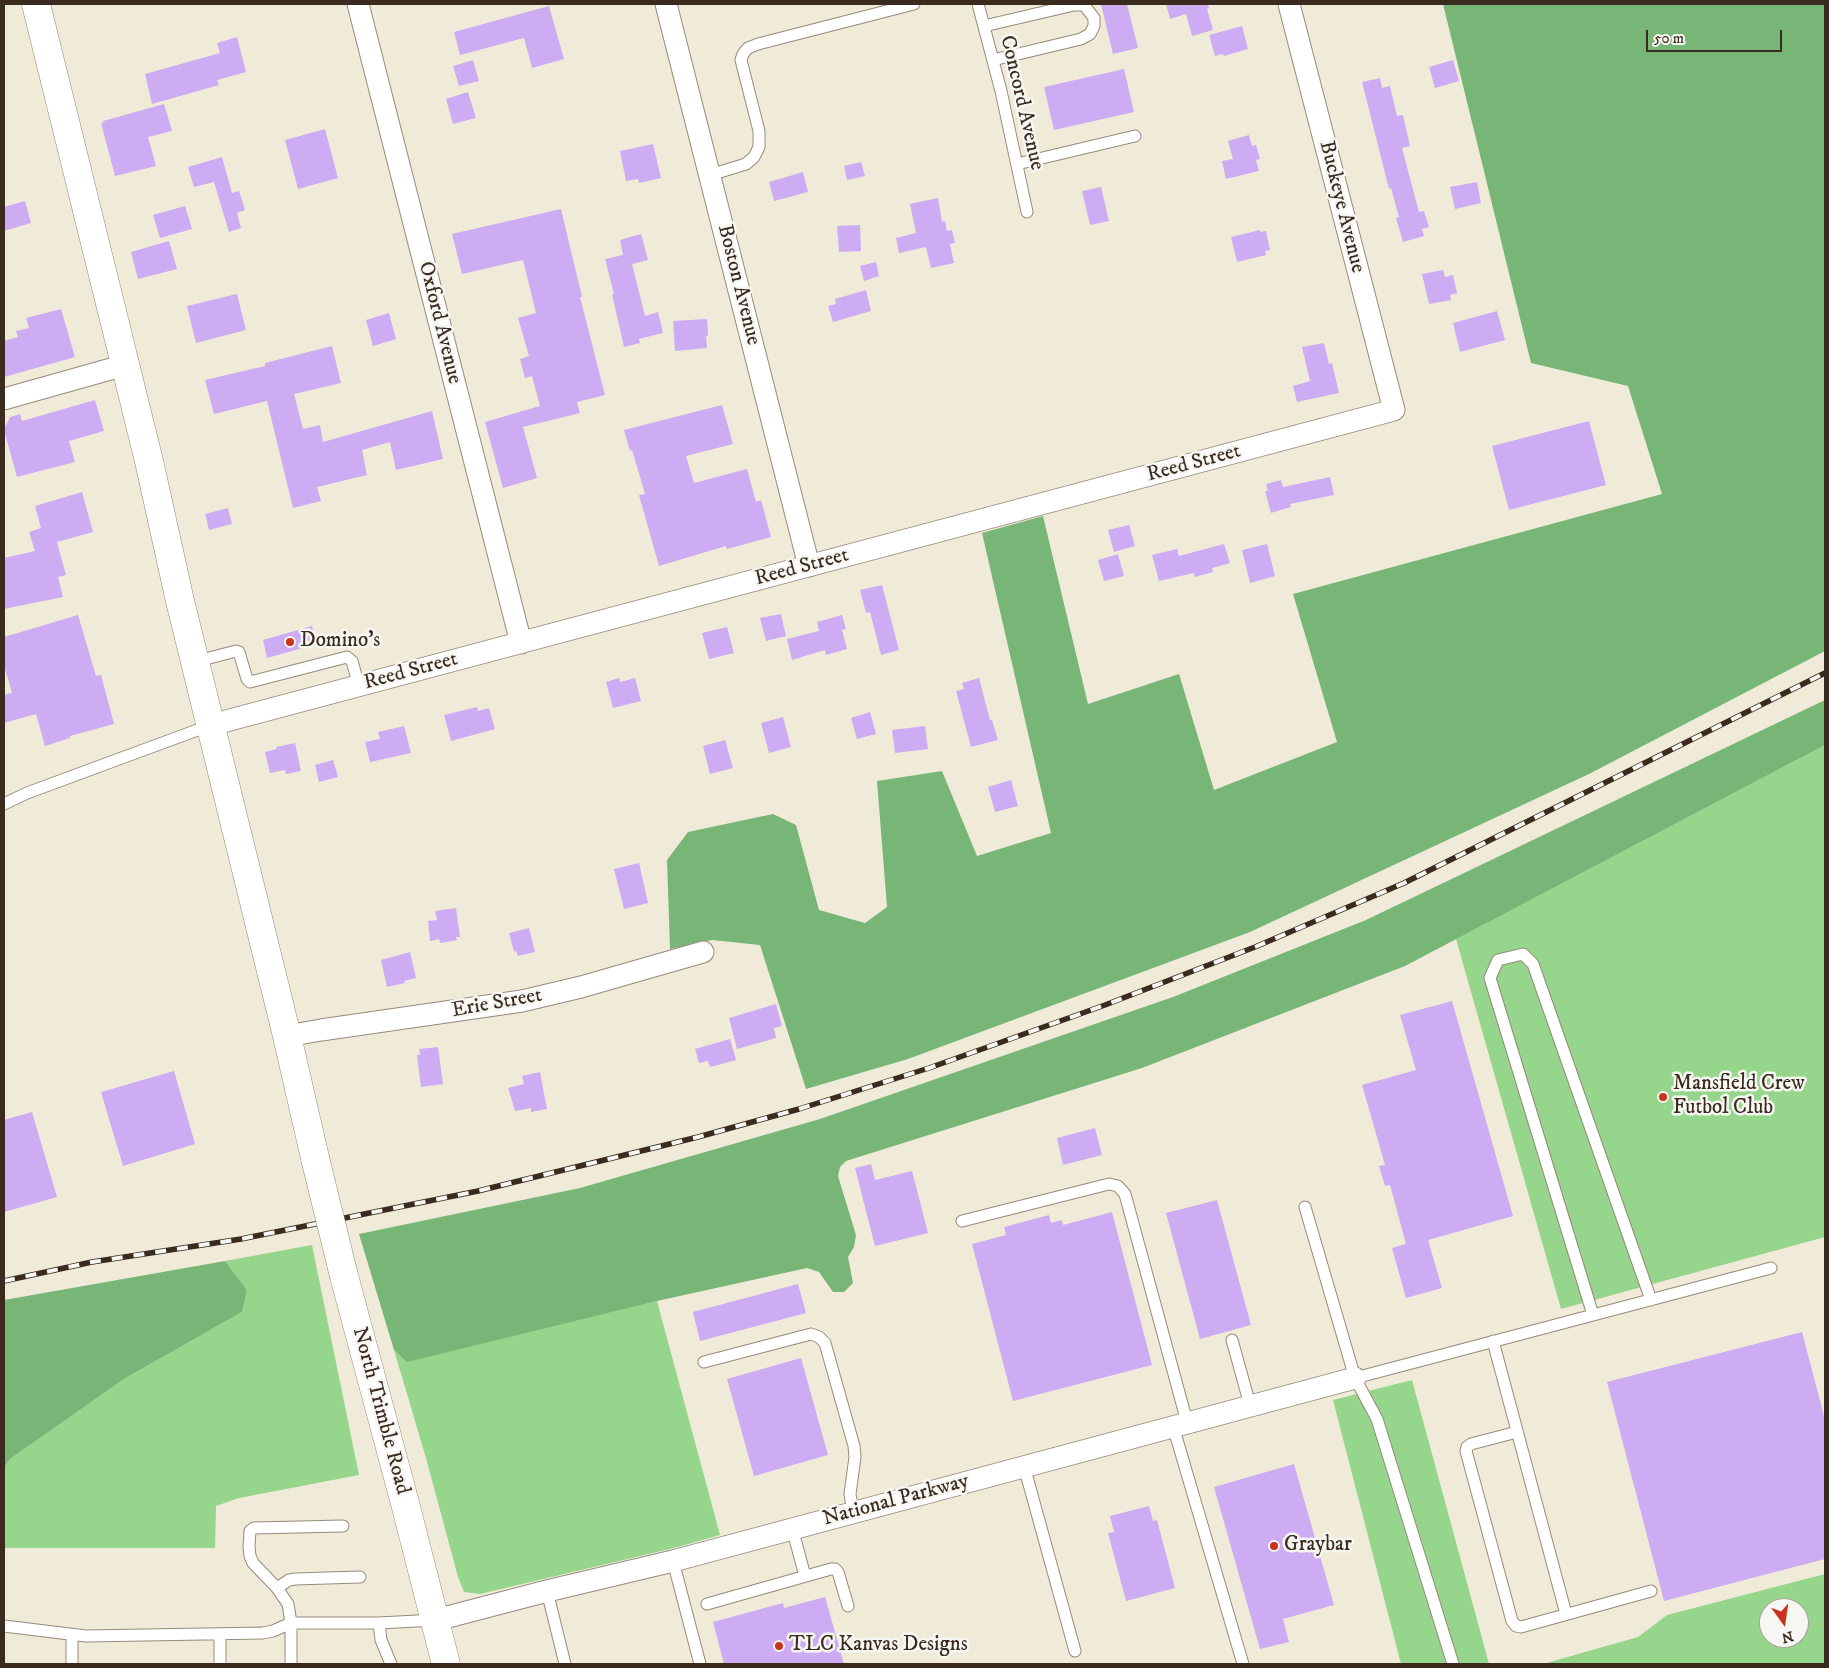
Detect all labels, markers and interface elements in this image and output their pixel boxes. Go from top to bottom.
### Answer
scale bar [1649,20,1785,52]
text: 50 m [1654,29,1684,48]
street label: Concord Avenue [993,33,1049,173]
street label: Buckeye Avenue [1312,138,1370,276]
street label: Boston Avenue [711,222,765,348]
street label: Oxford Avenue [412,259,466,387]
street label: Reed Street [1144,439,1244,489]
street label: Reed Street [752,543,852,593]
place label: Domino's [300,629,380,655]
marker: Domino's [284,636,296,648]
street label: Reed Street [361,647,461,697]
street label: Erie Street [450,984,544,1024]
place label: Mansfield Crew Futbol Club [1673,1072,1805,1122]
marker: Mansfield Crew Futbol Club [1657,1091,1669,1103]
street label: North Trimble Road [346,1325,414,1497]
street label: National Parkway [820,1469,972,1533]
place label: Graybar [1284,1533,1352,1559]
marker: Graybar [1268,1540,1280,1552]
north arrow [1759,1598,1809,1648]
text: N [1780,1626,1795,1647]
place label: TLC Kanvas Designs [789,1633,968,1659]
marker: TLC Kanvas Designs [773,1640,785,1652]

